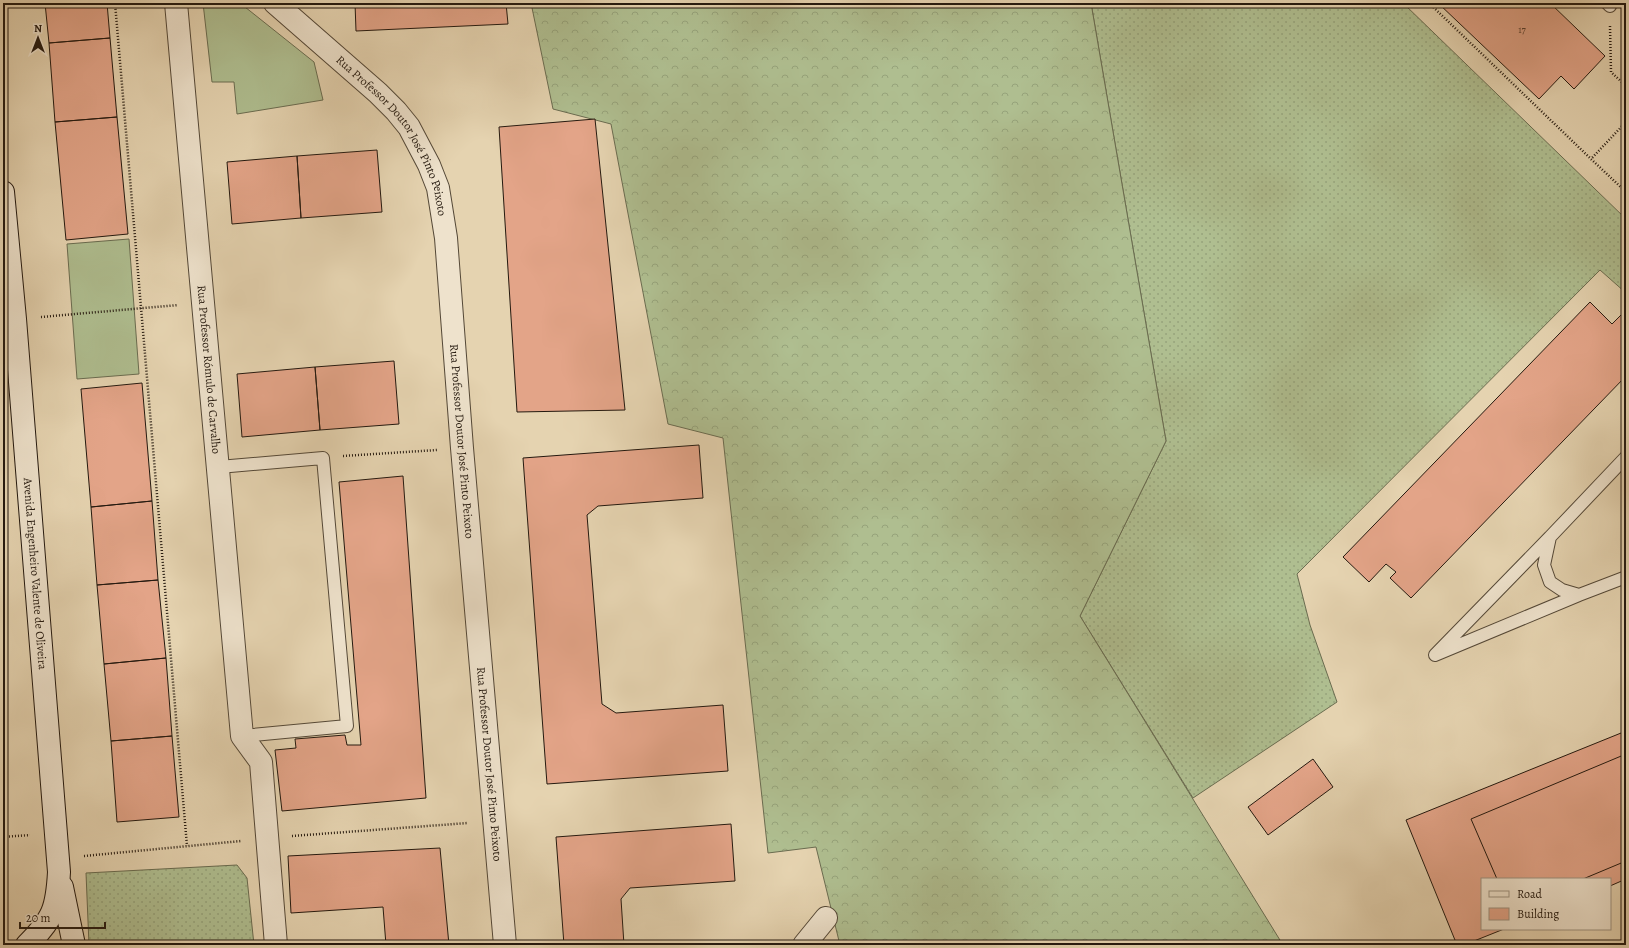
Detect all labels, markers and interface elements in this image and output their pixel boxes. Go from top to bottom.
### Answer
north arrow [18,18,58,58]
text: N [34,21,42,36]
house number: 17 [1518,23,1527,36]
street label: Rua Professor Doutor José Pinto Peixoto [333,52,450,217]
street label: Rua Professor Rómulo de Carvalho [193,285,225,455]
street label: Rua Professor Doutor José Pinto Peixoto [446,343,478,539]
street label: Avenida Engenheiro Valente de Oliveira [20,476,51,671]
street label: Rua Professor Doutor José Pinto Peixoto [473,666,506,862]
legend [1481,878,1611,930]
text: Road [1517,886,1543,902]
scale bar [20,904,105,930]
text: Building [1517,906,1559,922]
text: 20 m [26,910,50,926]

